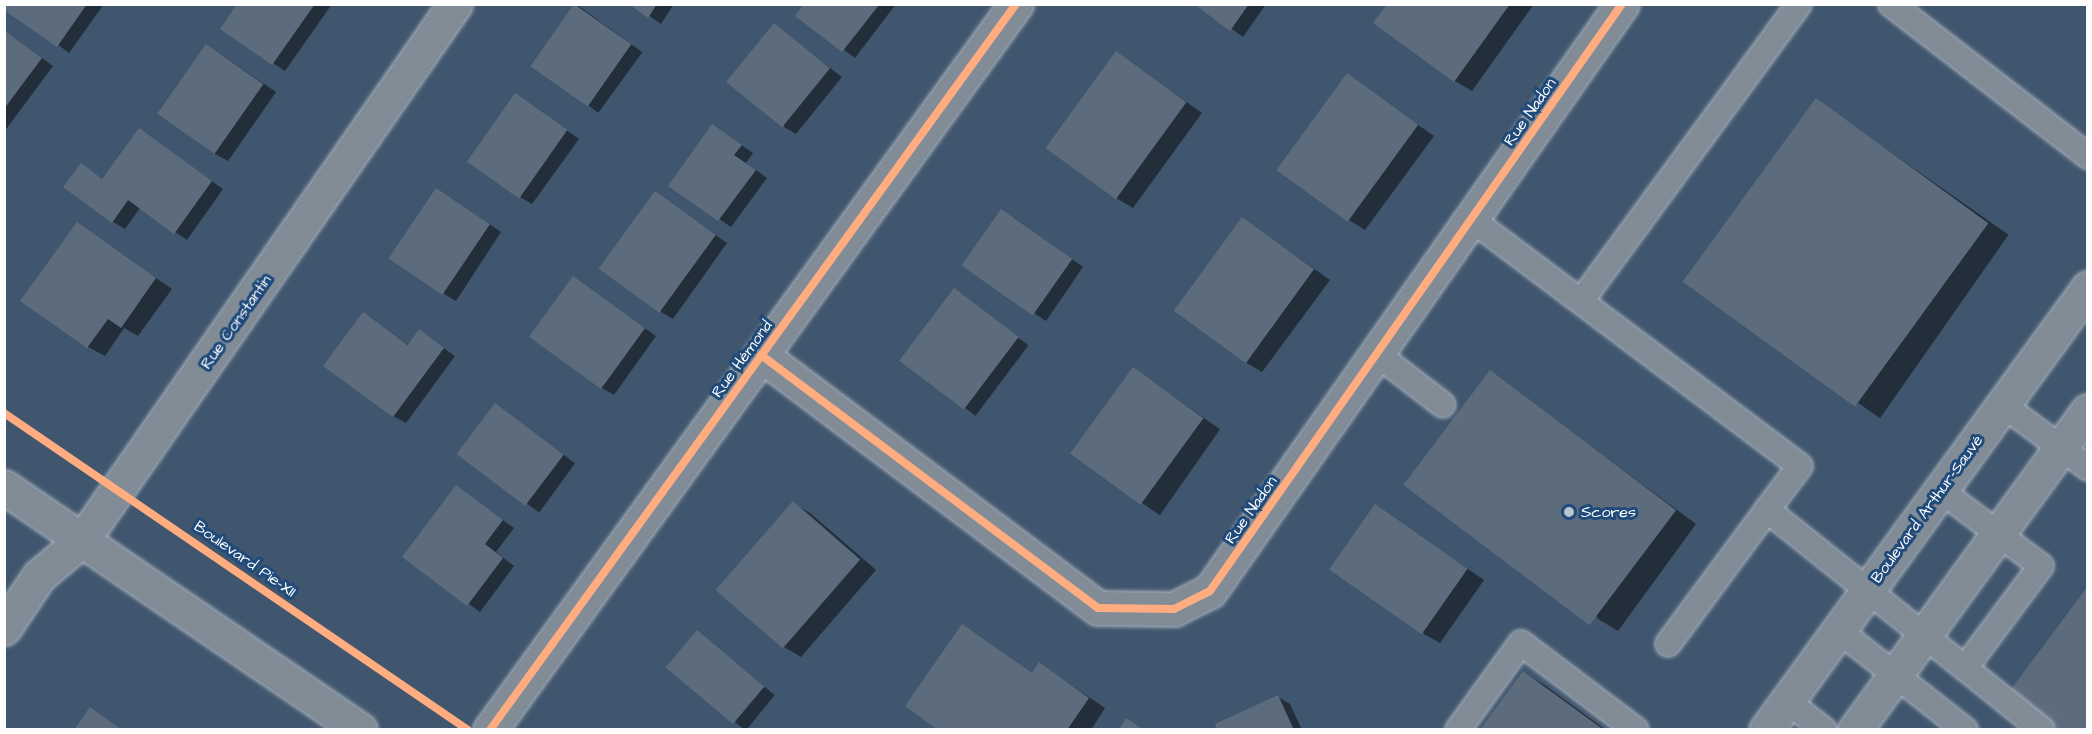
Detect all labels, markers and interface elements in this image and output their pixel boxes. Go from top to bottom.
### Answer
street label: Rue Nadon [1500,75,1560,149]
street label: Rue Constantin [196,271,276,373]
street label: Rue Hémond [708,317,776,401]
street label: Boulevard Arthur-Sauvé [1867,431,1987,587]
street label: Rue Nadon [1221,473,1281,547]
place label: Scores [1581,502,1636,522]
marker: Scores [1562,505,1576,519]
street label: Boulevard Pie-XII [190,517,300,601]

